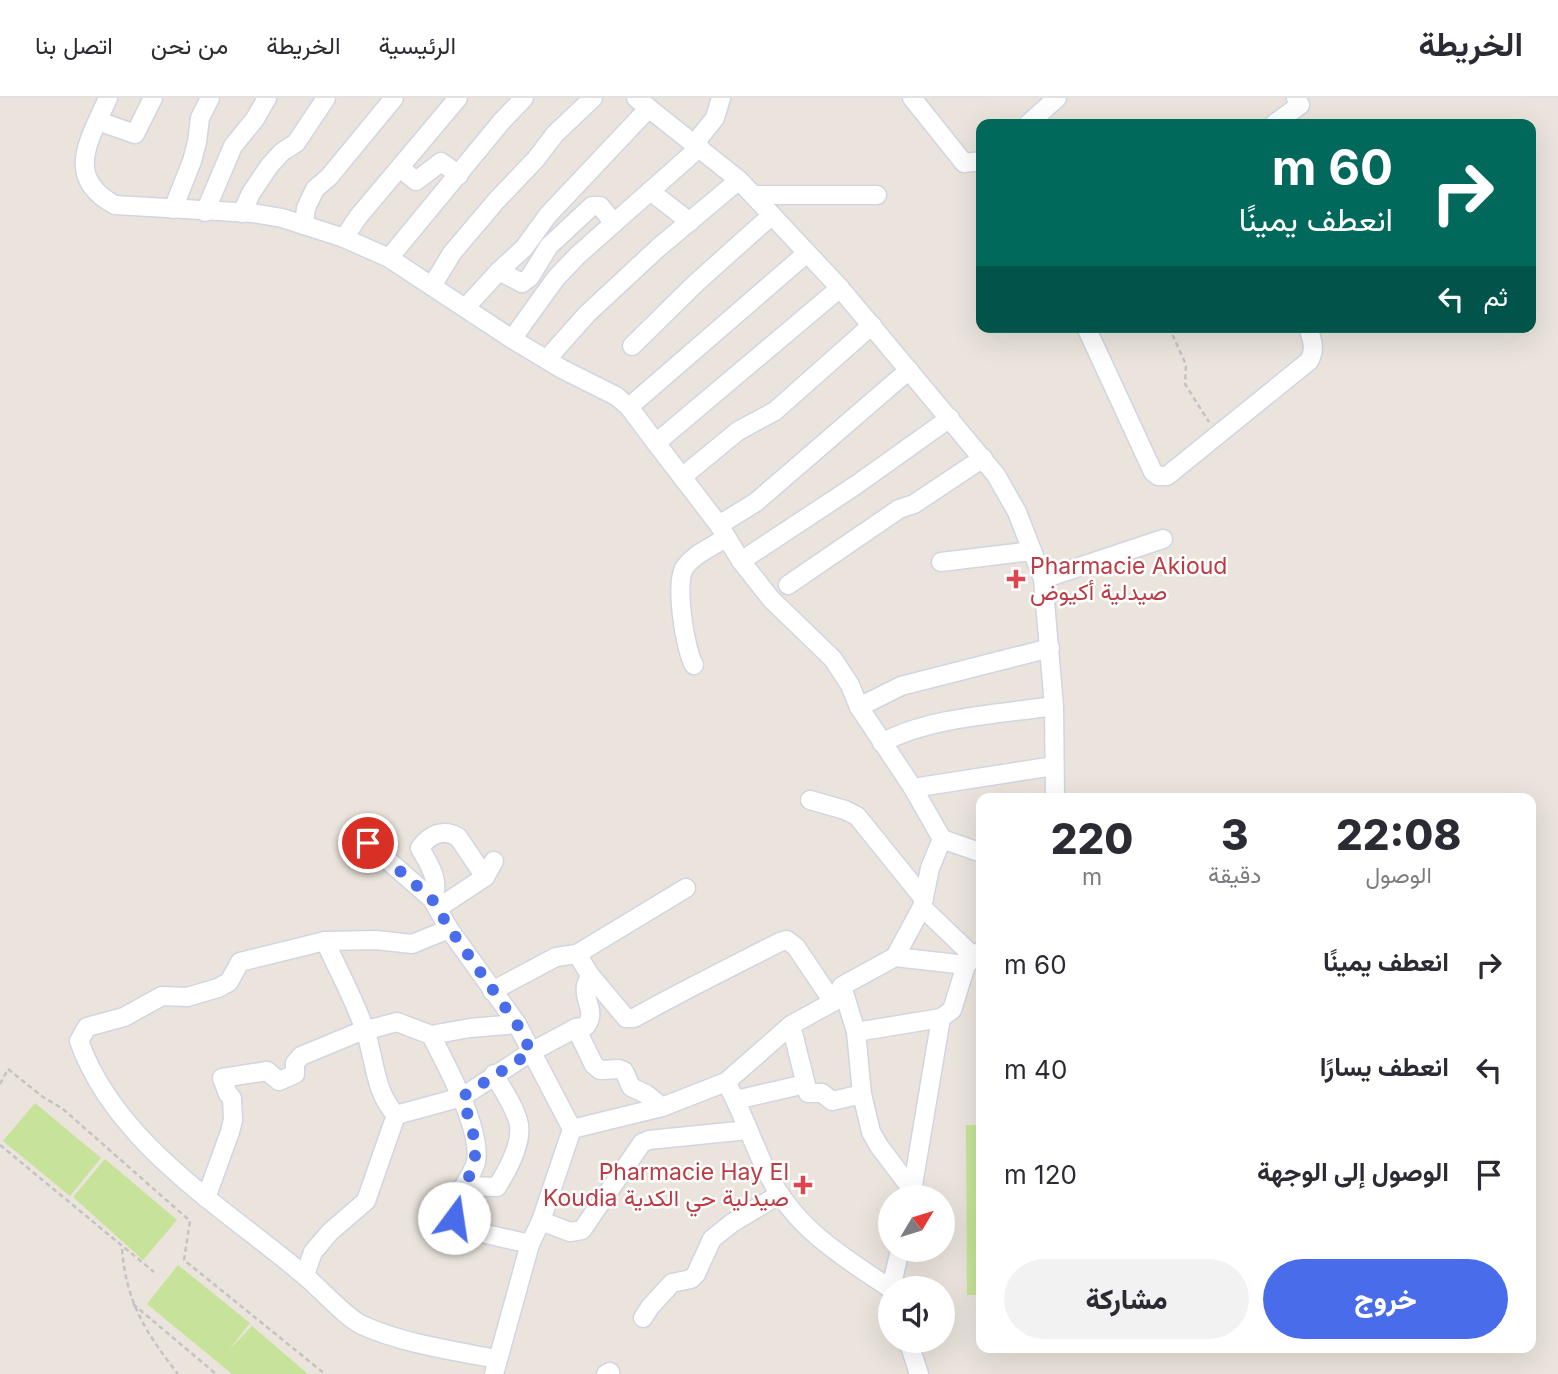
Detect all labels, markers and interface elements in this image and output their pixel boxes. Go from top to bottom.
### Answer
text: الخريطة [1419,24,1523,64]
text: اتصل بنا [35,31,113,60]
text: من نحن [151,31,228,60]
text: الخريطة [266,31,340,60]
text: الرئيسية [378,31,456,60]
text: 60 m [1272,138,1393,197]
icon: right [1417,147,1508,238]
text: انعطف يمينًا [1239,200,1393,239]
icon: left [1432,280,1470,318]
text: ثم [1484,281,1508,312]
place label: Pharmacie Akioud صيدلية أكيوض [1030,552,1227,607]
marker: Pharmacie Akioud صيدلية أكيوض [1008,571,1024,587]
text: 3 [1221,809,1248,860]
text: 22:08 [1336,809,1461,860]
pin [338,813,398,873]
text: 220 [1051,813,1133,864]
icon: arrive [349,824,387,862]
text: دقيقة [1208,861,1261,889]
text: الوصول [1365,861,1432,889]
text: m [1082,863,1102,891]
text: انعطف يمينًا [1323,946,1449,977]
icon: right [1470,946,1508,984]
text: 60 m [1004,949,1067,980]
text: انعطف يسارًا [1320,1051,1449,1082]
icon: left [1470,1051,1508,1089]
text: 40 m [1004,1054,1067,1085]
text: الوصول إلى الوجهة [1257,1156,1449,1187]
icon: arrive [1470,1156,1508,1194]
place label: Pharmacie Hay El Koudia صيدلية حي الكدية [543,1158,789,1217]
text: 120 m [1004,1159,1077,1190]
marker: Pharmacie Hay El Koudia صيدلية حي الكدية [795,1177,811,1193]
position arrow [417,1181,491,1255]
north arrow [878,1185,956,1262]
map controls [878,1185,955,1353]
button: مشاركة [1004,1259,1249,1339]
button: خروج [1263,1259,1508,1339]
button: sound [878,1276,955,1353]

